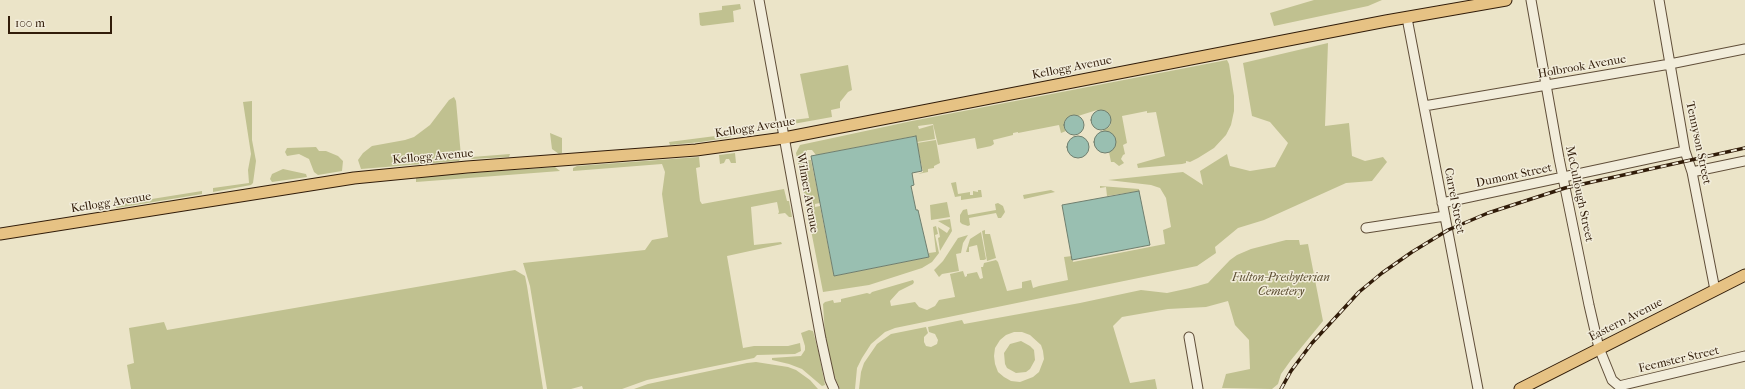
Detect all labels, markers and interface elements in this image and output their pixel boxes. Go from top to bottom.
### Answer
scale bar [10,8,114,34]
text: 100 m [15,16,45,30]
street label: Holbrook Avenue [1537,52,1627,82]
street label: Kellogg Avenue [1031,53,1113,83]
street label: Tennyson Street [1682,100,1714,186]
street label: Kellogg Avenue [714,115,796,141]
street label: McCullough Street [1562,145,1596,243]
street label: Kellogg Avenue [392,146,474,168]
street label: Wilmer Avenue [793,152,821,234]
street label: Dumont Street [1475,161,1553,191]
street label: Carrel Street [1441,167,1467,235]
street label: Kellogg Avenue [70,190,152,216]
park label: Fulton-Presbyterian Cemetery [1232,271,1330,299]
street label: Eastern Avenue [1587,295,1665,345]
street label: Feemster Street [1637,344,1721,376]

